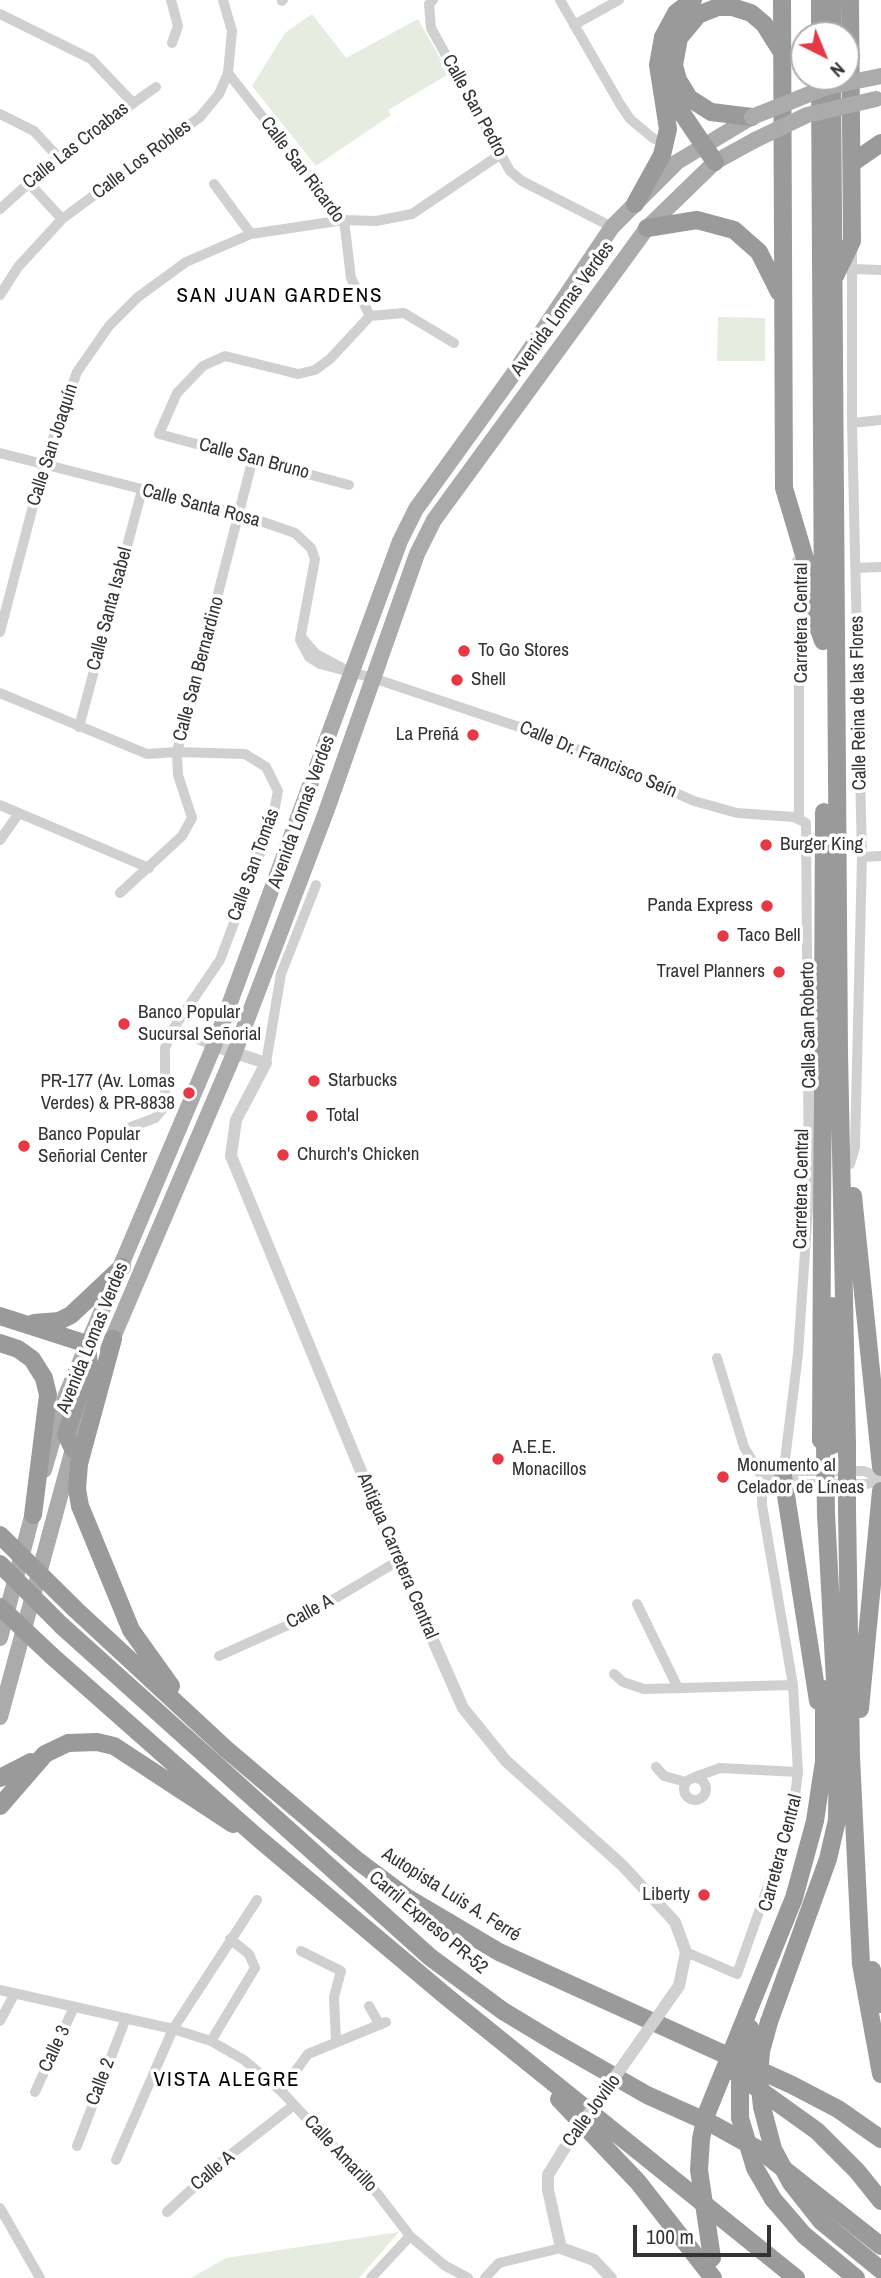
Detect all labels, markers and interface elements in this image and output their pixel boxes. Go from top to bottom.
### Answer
north arrow [790,21,860,91]
street label: Calle San Pedro [437,51,511,161]
text: N [825,57,851,83]
street label: Calle Las Croabas [18,98,134,194]
street label: Calle San Ricardo [255,113,349,227]
street label: Calle Los Robles [88,115,196,205]
street label: Avenida Lomas Verdes [507,237,619,381]
district label: SAN JUAN GARDENS [178,283,382,309]
street label: Calle San Joaquín [22,381,84,509]
street label: Calle San Bruno [196,433,312,485]
street label: Calle Santa Rosa [139,479,263,533]
street label: Calle Santa Isabel [83,545,137,673]
street label: Carretera Central [791,563,813,683]
street label: Calle San Bernardino [169,594,229,744]
street label: Calle Reina de las Flores [846,615,872,791]
place label: To Go Stores [478,640,569,662]
marker: To Go Stores [456,643,472,659]
place label: Shell [471,669,506,691]
marker: Shell [449,672,465,688]
street label: Calle Dr. Francisco Seín [516,717,680,803]
place label: La Preñá [396,724,459,746]
marker: La Preñá [465,727,481,743]
street label: Avenida Lomas Verdes [264,733,340,891]
street label: Calle San Tomás [223,806,285,924]
place label: Burger King [780,834,863,856]
marker: Burger King [758,837,774,853]
place label: Panda Express [647,895,753,917]
marker: Panda Express [759,898,775,914]
place label: Taco Bell [737,925,801,947]
marker: Taco Bell [715,928,731,944]
place label: Travel Planners [656,961,765,983]
street label: Calle San Roberto [796,961,822,1089]
marker: Travel Planners [771,964,787,980]
place label: Banco Popular Sucursal Señorial [138,1002,261,1046]
marker: Banco Popular Sucursal Señorial [116,1016,132,1032]
place label: Starbucks [328,1070,397,1092]
place label: PR-177 (Av. Lomas Verdes) & PR-8838 [40,1071,175,1115]
marker: Starbucks [306,1073,322,1089]
marker: PR-177 (Av. Lomas Verdes) & PR-8838 [181,1085,197,1101]
place label: Total [326,1105,359,1127]
marker: Total [304,1108,320,1124]
place label: Banco Popular Señorial Center [38,1124,147,1168]
street label: Carretera Central [790,1129,814,1249]
marker: Banco Popular Señorial Center [16,1138,32,1154]
place label: Church's Chicken [297,1144,419,1166]
marker: Church's Chicken [275,1147,291,1163]
street label: Avenida Lomas Verdes [52,1259,134,1417]
place label: A.E.E. Monacillos [512,1437,586,1481]
marker: A.E.E. Monacillos [490,1451,506,1467]
place label: Monumento al Celador de Líneas [737,1455,864,1499]
street label: Antigua Carretera Central [352,1469,442,1643]
marker: Monumento al Celador de Líneas [715,1469,731,1485]
street label: Calle A [283,1590,337,1634]
street label: Carretera Central [754,1792,808,1914]
street label: Autopista Luis A. Ferré [377,1843,525,1947]
street label: Carril Expreso PR-52 [364,1867,492,1979]
place label: Liberty [642,1884,690,1906]
marker: Liberty [696,1887,712,1903]
street label: Calle 3 [34,2022,76,2076]
street label: Calle 2 [82,2055,120,2109]
district label: VISTA ALEGRE [155,2067,299,2093]
street label: Calle Jovillo [558,2070,626,2152]
street label: Calle Amarillo [299,2111,381,2197]
street label: Calle A [186,2146,240,2196]
scale bar [636,2212,774,2256]
text: 100 m [646,2222,694,2251]

